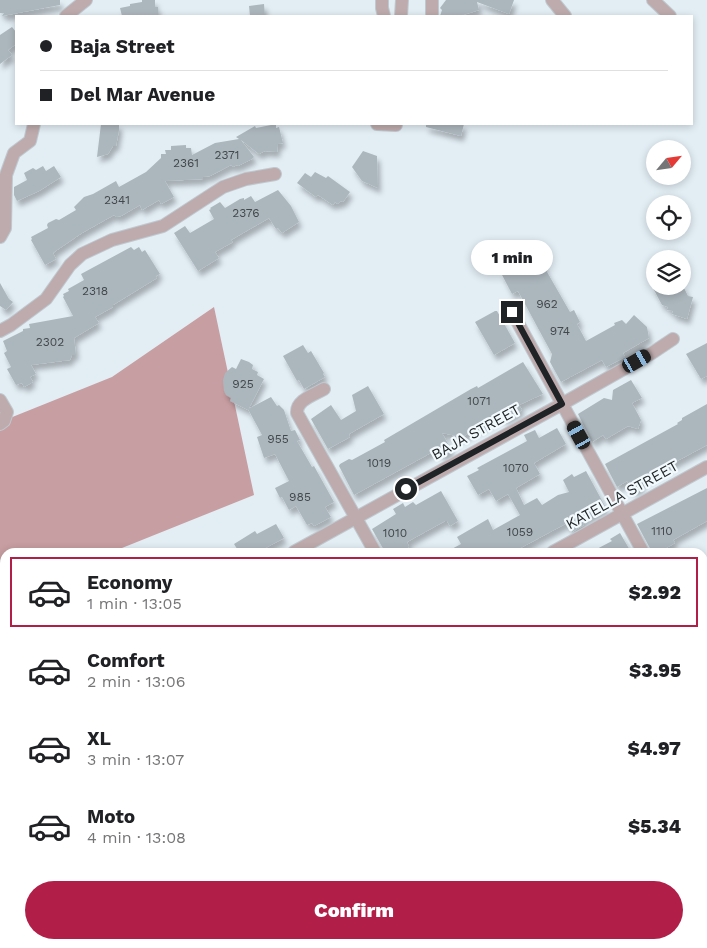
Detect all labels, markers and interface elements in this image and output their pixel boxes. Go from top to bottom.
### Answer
text: Baja Street [70,35,175,58]
text: Del Mar Avenue [70,83,215,106]
north arrow [646,140,691,185]
map controls [646,140,691,295]
house number: 2371 [215,148,239,162]
house number: 2361 [173,156,199,170]
house number: 2341 [104,193,130,207]
button: locate [646,195,691,240]
house number: 2376 [232,206,260,220]
callout: 1 min [471,240,553,274]
text: 1 min [491,248,533,267]
button: layers [646,250,691,295]
house number: 2318 [82,284,108,298]
house number: 962 [536,297,558,311]
route end [501,301,523,323]
house number: 974 [550,324,570,338]
house number: 2302 [36,335,64,349]
car [620,347,653,375]
house number: 925 [232,377,254,391]
house number: 1071 [467,394,491,408]
street label: BAJA STREET [429,400,523,464]
car [565,418,592,452]
house number: 955 [267,432,289,446]
house number: 1019 [367,456,391,470]
street label: KATELLA STREET [563,457,681,533]
house number: 1070 [503,461,529,475]
route start [395,478,417,500]
house number: 985 [289,490,311,504]
house number: 1110 [651,524,673,538]
house number: 1059 [507,525,533,539]
house number: 1010 [383,526,407,540]
icon: car [27,570,72,615]
text: Economy [87,571,172,594]
text: $2.92 [628,581,681,604]
text: 1 min · 13:05 [87,594,182,613]
icon: car [27,648,72,693]
text: Comfort [87,649,165,672]
text: $3.95 [629,659,681,682]
text: 2 min · 13:06 [87,672,185,691]
icon: car [27,726,72,771]
text: XL [87,727,111,750]
text: $4.97 [627,737,681,760]
text: 3 min · 13:07 [87,750,184,769]
icon: car [27,804,72,849]
text: Moto [87,805,135,828]
text: $5.34 [628,815,681,838]
text: 4 min · 13:08 [87,828,186,847]
button: Confirm [25,881,683,939]

